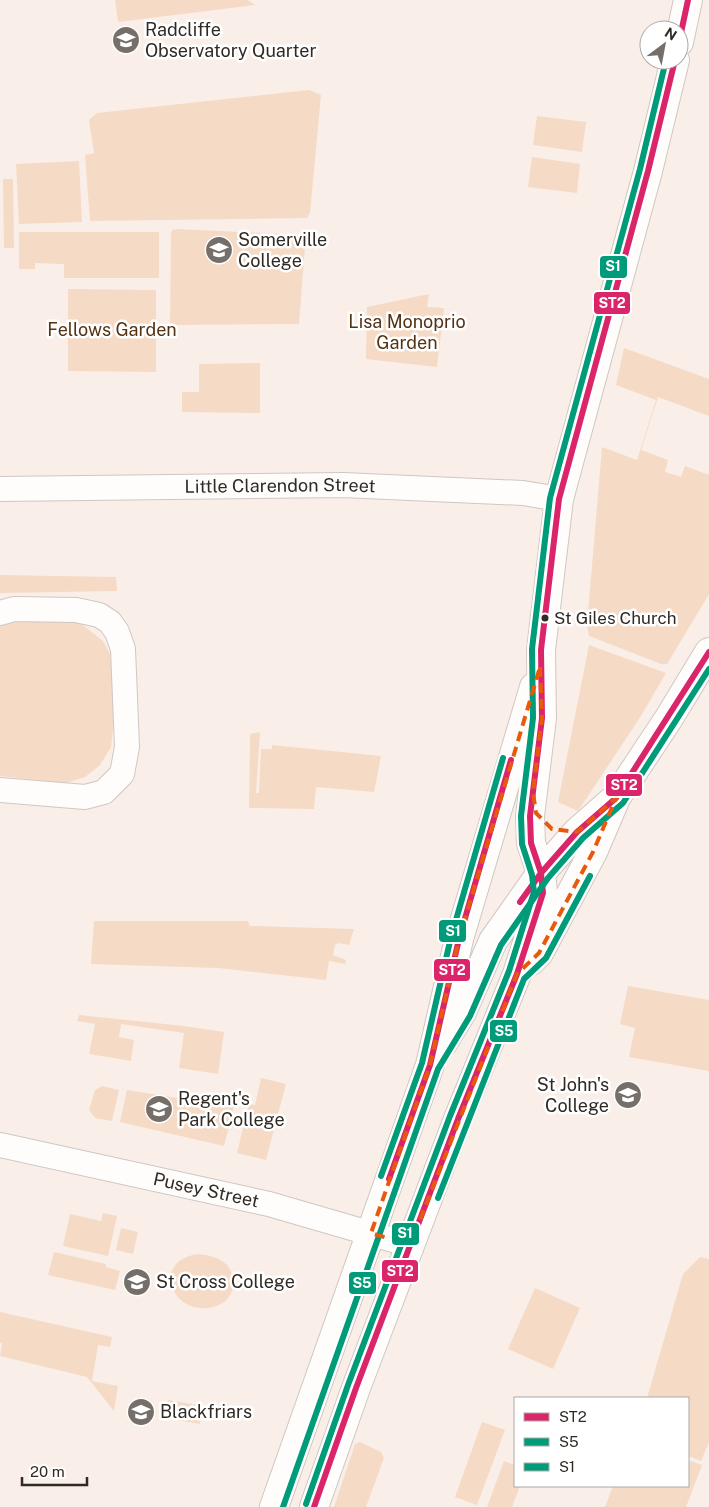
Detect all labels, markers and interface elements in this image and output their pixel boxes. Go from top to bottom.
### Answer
place label: Radcliffe Observatory Quarter [145,19,317,61]
north arrow [639,20,689,70]
text: N [662,24,680,44]
school or university icon: Radcliffe Observatory Quarter [111,25,141,55]
place label: Somerville College [238,229,327,271]
school or university icon: Somerville College [204,235,234,265]
line badge: S1 [599,255,628,279]
text: S1 [605,258,621,274]
line badge: ST2 [593,291,631,315]
text: ST2 [598,295,626,311]
park label: Lisa Monoprio Garden [348,311,466,353]
park label: Fellows Garden [47,319,177,340]
street label: Little Clarendon Street [184,474,376,497]
place label: St Giles Church [554,608,676,628]
marker: St Giles Church [540,613,550,623]
line badge: ST2 [605,773,643,797]
text: ST2 [610,777,638,793]
line badge: S1 [438,919,467,943]
text: S1 [445,923,461,939]
line badge: ST2 [433,958,471,982]
text: ST2 [438,962,466,978]
line badge: S5 [489,1019,518,1043]
text: S5 [494,1023,514,1039]
place label: St John's College [537,1074,609,1116]
school or university icon: St John's College [613,1080,643,1110]
place label: Regent's Park College [178,1088,285,1130]
school or university icon: Regent's Park College [144,1094,174,1124]
street label: Pusey Street [151,1168,261,1212]
line badge: S1 [391,1222,420,1246]
text: S1 [397,1225,413,1241]
line badge: ST2 [381,1259,419,1283]
text: ST2 [386,1263,414,1279]
school or university icon: St Cross College [122,1267,152,1297]
place label: St Cross College [156,1271,295,1292]
line badge: S5 [348,1271,377,1295]
text: S5 [352,1275,372,1291]
school or university icon: Blackfriars [126,1397,156,1427]
legend [514,1397,689,1487]
place label: Blackfriars [160,1401,252,1422]
text: ST2 [559,1408,587,1425]
text: S5 [559,1433,579,1450]
scale bar [22,1454,88,1486]
text: S1 [559,1458,575,1475]
text: 20 m [30,1463,65,1480]

